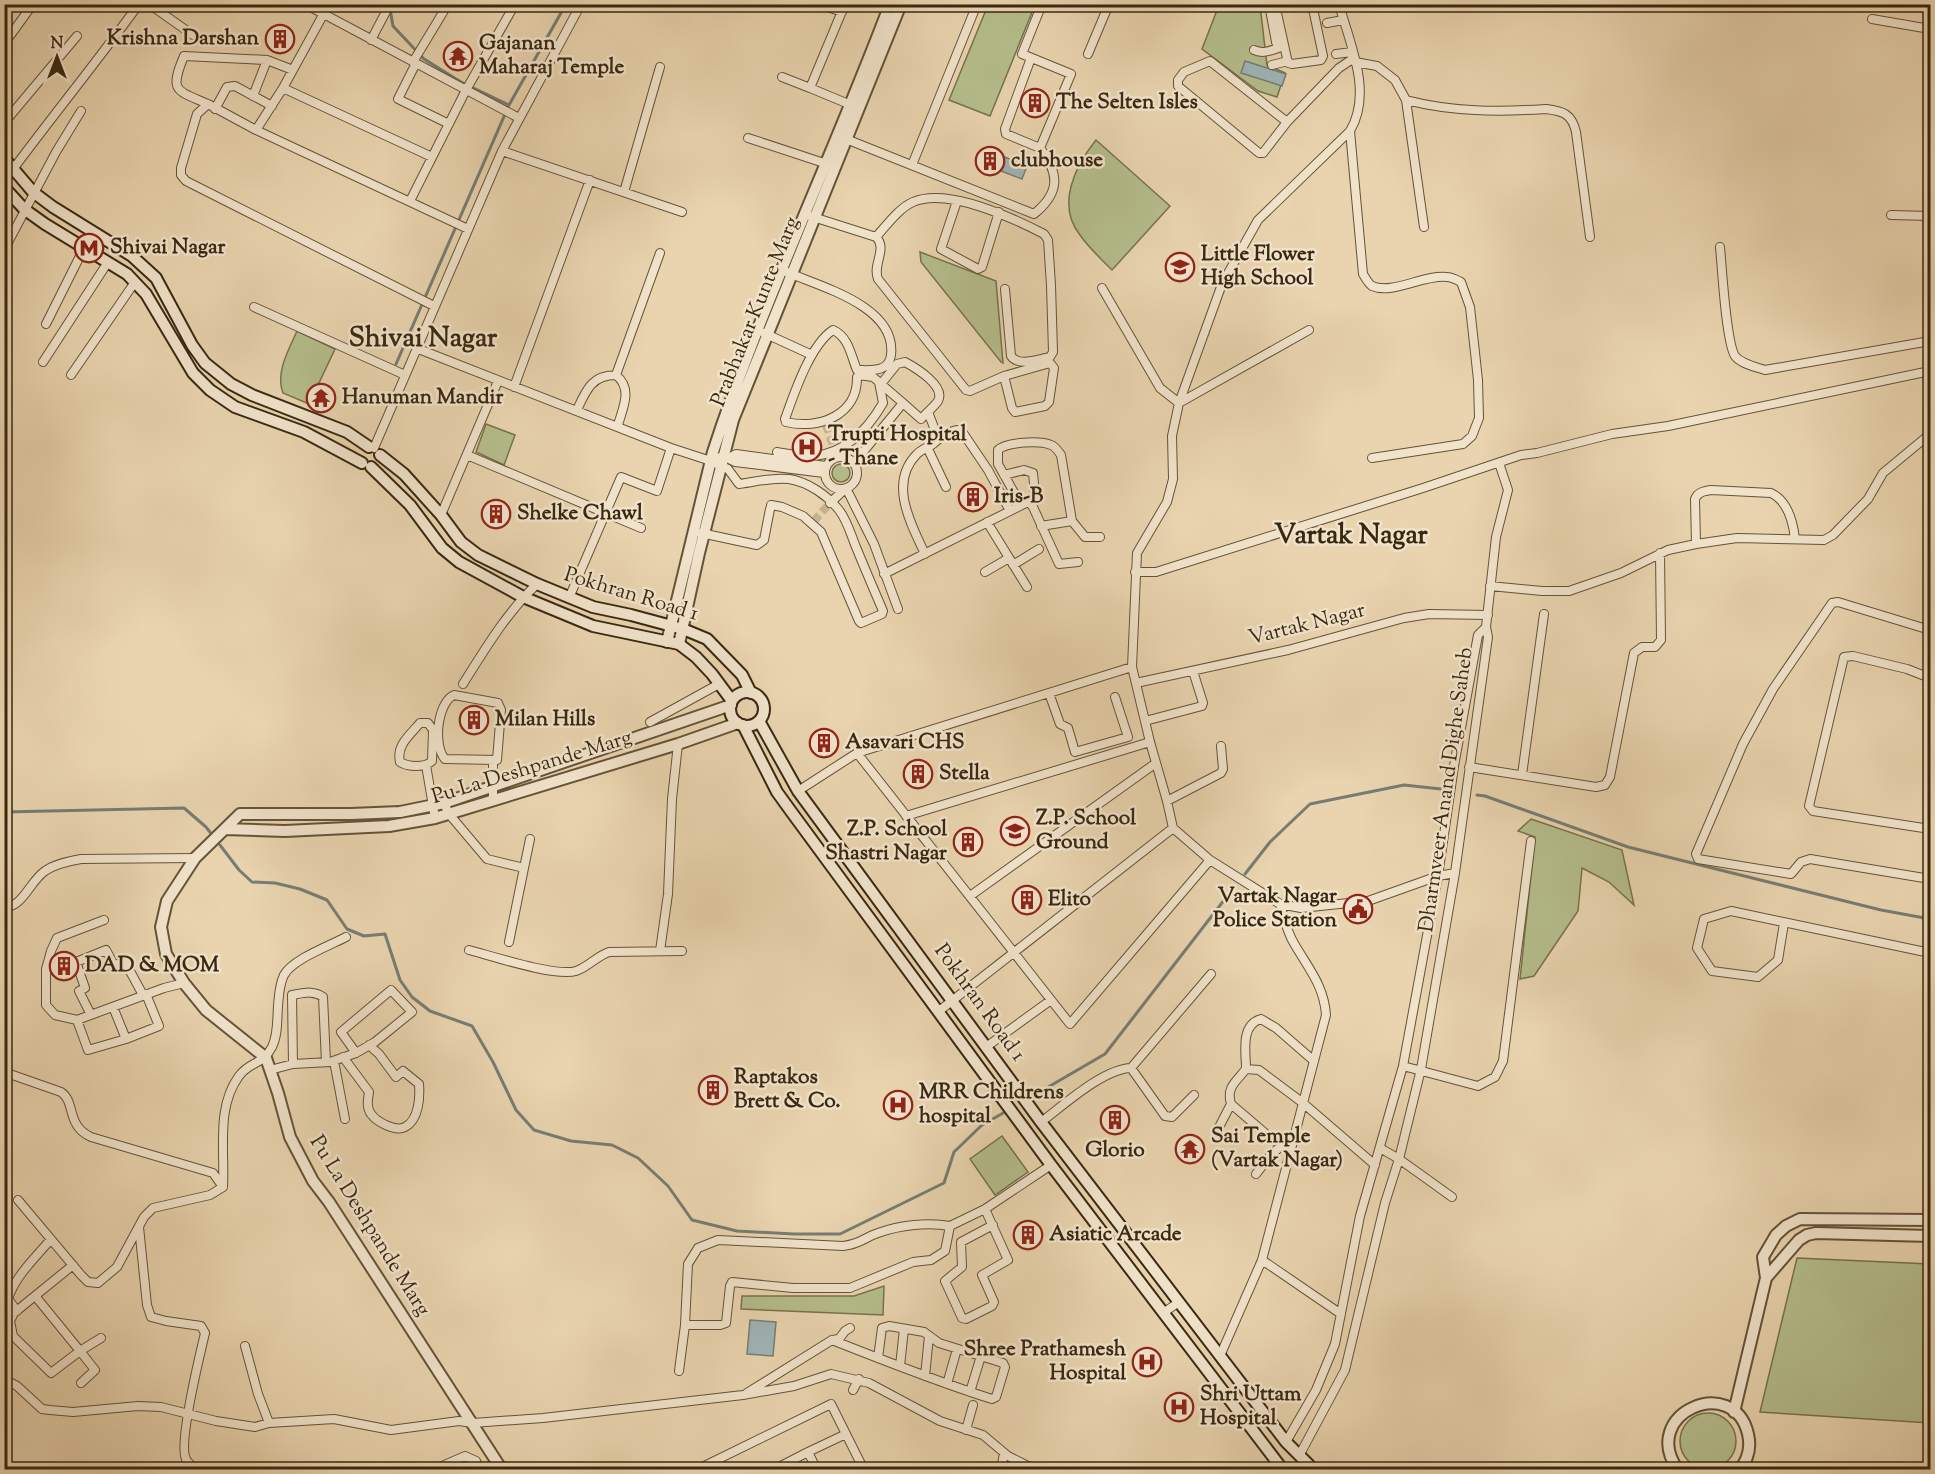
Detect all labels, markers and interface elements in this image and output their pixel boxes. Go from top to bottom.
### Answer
building icon: Krishna Darshan [264,23,296,55]
place label: Krishna Darshan [107,24,260,54]
north arrow [27,27,87,87]
place label: Gajanan Maharaj Temple [479,29,624,83]
text: N [51,33,64,56]
temple icon: Gajanan Maharaj Temple [442,40,474,72]
building icon: The Selten Isles [1019,87,1051,119]
place label: The Selten Isles [1056,88,1198,118]
building icon: clubhouse [974,145,1006,177]
place label: clubhouse [1011,146,1103,176]
street label: Prabhakar Kunte Marg [704,212,808,412]
metro station icon: Shivai Nagar [73,232,105,264]
place label: Shivai Nagar [110,233,225,263]
place label: Little Flower High School [1201,240,1315,294]
school or university icon: Little Flower High School [1164,251,1196,283]
district label: Shivai Nagar [349,320,498,359]
temple icon: Hanuman Mandir [305,382,337,414]
place label: Hanuman Mandir [342,383,503,413]
place label: Trupti Hospital - Thane [828,420,967,474]
hospital icon: Trupti Hospital - Thane [791,431,823,463]
building icon: Iris-B [957,481,989,513]
place label: Iris-B [994,482,1044,512]
building icon: Shelke Chawl [480,498,512,530]
place label: Shelke Chawl [517,499,643,529]
district label: Vartak Nagar [1274,517,1429,556]
street label: Pokhran Road 1 [560,560,702,630]
street label: Vartak Nagar [1245,596,1369,654]
street label: Dharmveer Anand Dighe Saheb [1412,646,1482,934]
building icon: Milan Hills [458,704,490,736]
place label: Milan Hills [495,705,595,735]
street label: Pu La Deshpande Marg [428,723,636,813]
building icon: Asavari CHS [808,727,840,759]
place label: Asavari CHS [845,728,964,758]
building icon: Stella [902,758,934,790]
place label: Stella [939,759,990,789]
place label: Z.P. School Ground [1036,804,1136,858]
place label: Z.P. School Shastri Nagar [825,815,947,869]
school or university icon: Z.P. School Ground [999,815,1031,847]
building icon: Z.P. School Shastri Nagar [952,826,984,858]
place label: Vartak Nagar Police Station [1213,882,1338,936]
building icon: Elito [1011,884,1043,916]
place label: Elito [1048,885,1092,915]
public building icon: Vartak Nagar Police Station [1342,893,1374,925]
street label: Pokhran Road 1 [926,938,1032,1068]
building icon: DAD & MOM [48,950,80,982]
place label: DAD & MOM [85,951,220,981]
place label: Raptakos Brett & Co. [734,1063,841,1117]
building icon: Raptakos Brett & Co. [697,1074,729,1106]
place label: MRR Childrens hospital [919,1078,1064,1132]
hospital icon: MRR Childrens hospital [882,1089,914,1121]
building icon: Glorio [1099,1104,1131,1136]
place label: Sai Temple (Vartak Nagar) [1211,1122,1343,1176]
street label: Pu La Deshpande Marg [301,1130,437,1322]
temple icon: Sai Temple (Vartak Nagar) [1174,1133,1206,1165]
place label: Glorio [1085,1136,1145,1166]
building icon: Asiatic Arcade [1012,1219,1044,1251]
place label: Asiatic Arcade [1049,1220,1182,1250]
place label: Shree Prathamesh Hospital [964,1335,1127,1389]
hospital icon: Shree Prathamesh Hospital [1131,1346,1163,1378]
place label: Shri Uttam Hospital [1200,1380,1302,1434]
hospital icon: Shri Uttam Hospital [1163,1391,1195,1423]

